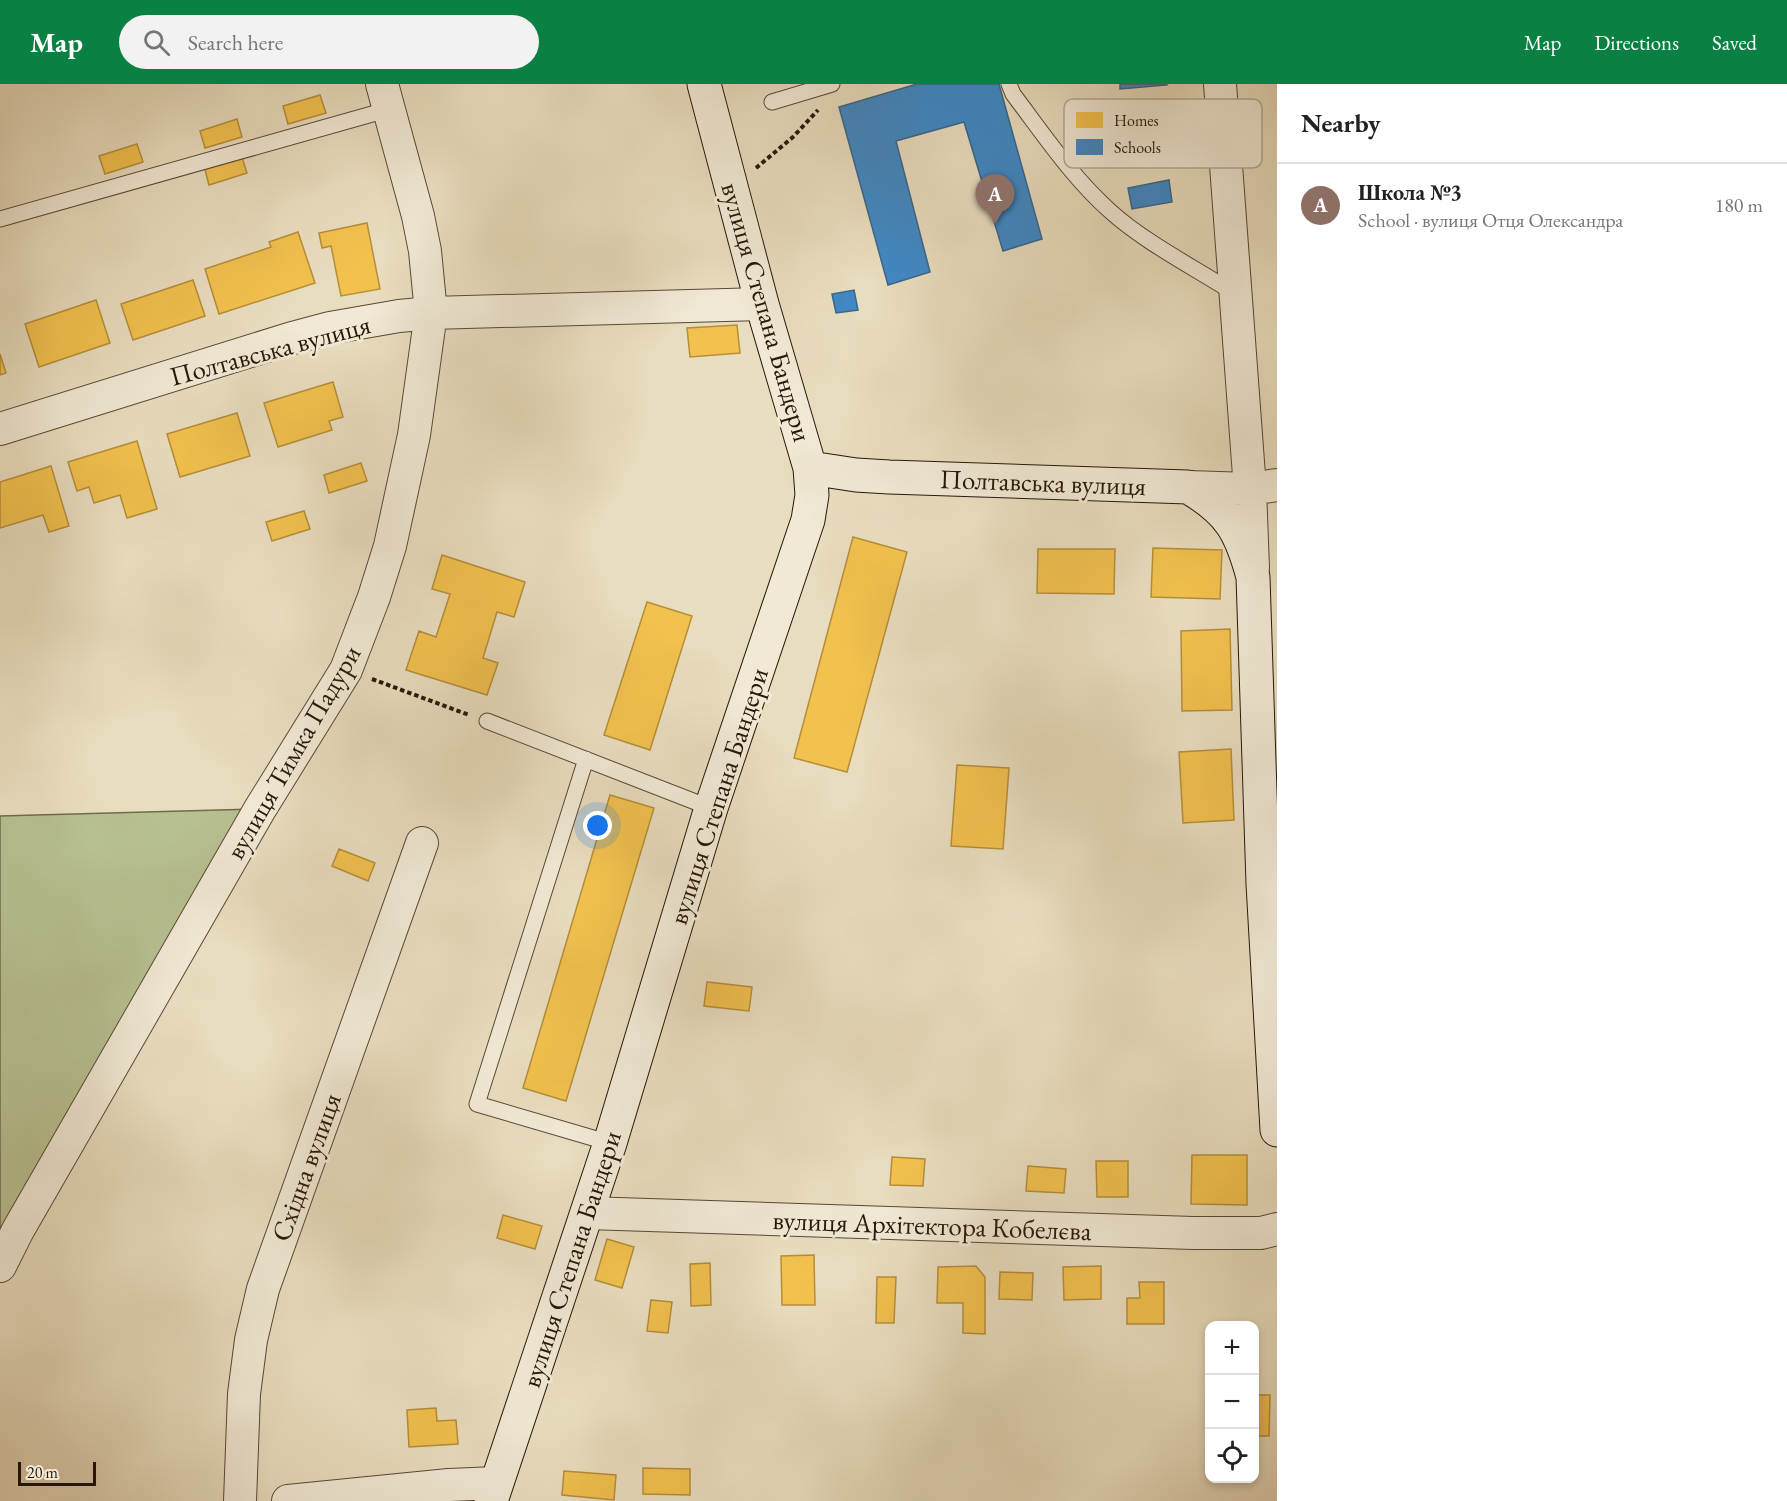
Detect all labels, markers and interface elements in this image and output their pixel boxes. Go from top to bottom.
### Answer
search box [119,15,539,69]
text: Map [30,24,83,60]
icon: search [140,26,173,59]
text: Search here [188,28,283,57]
text: Map [1524,29,1561,56]
text: Directions [1594,29,1679,56]
text: Saved [1712,29,1757,56]
legend [1064,99,1262,168]
text: Nearby [1301,106,1381,140]
text: Homes [1114,110,1159,131]
text: Schools [1114,137,1161,158]
pin: A [976,174,1014,224]
street label: вулиця Степана Бандери [713,178,821,446]
text: Школа №3 [1358,178,1462,207]
text: A [1313,192,1328,218]
text: 180 m [1715,192,1763,218]
text: School · вулиця Отця Олександра [1358,207,1623,233]
street label: Полтавська вулиця [166,306,374,394]
street label: Полтавська вулиця [939,461,1147,503]
street label: вулиця Тимка Падури [217,639,369,865]
street label: вулиця Степана Бандери [660,663,776,929]
your location [583,811,612,840]
street label: Східна вулиця [263,1088,349,1246]
street label: вулиця Степана Бандери [513,1126,629,1392]
street label: вулиця Архітектора Кобелєва [772,1202,1092,1248]
map controls [1205,1321,1259,1483]
button: + [1205,1321,1259,1375]
button: − [1205,1375,1259,1429]
button: locate [1205,1429,1259,1483]
scale bar [18,1459,96,1486]
text: 20 m [27,1462,58,1483]

